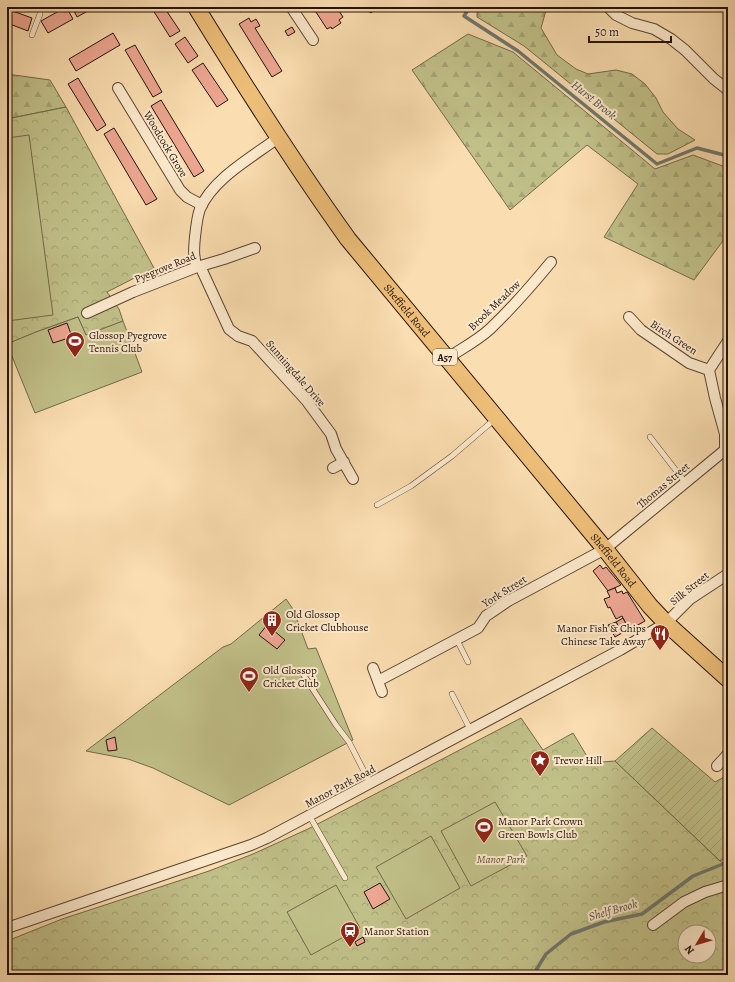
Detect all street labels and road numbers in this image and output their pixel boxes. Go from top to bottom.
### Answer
street label: Woodcock Grove [139,108,191,180]
street label: Pyegrove Road [132,248,198,287]
street label: Brook Meadow [465,276,524,334]
street label: Sheffield Road [380,281,433,340]
street label: Birch Green [647,317,700,358]
street label: Sunningdale Drive [262,337,329,410]
road number: A57 [433,349,457,365]
street label: Thomas Street [634,459,693,512]
street label: Sheffield Road [587,530,639,590]
street label: Silk Street [667,568,712,609]
street label: York Street [478,572,530,612]
street label: Manor Park Road [302,761,378,811]

